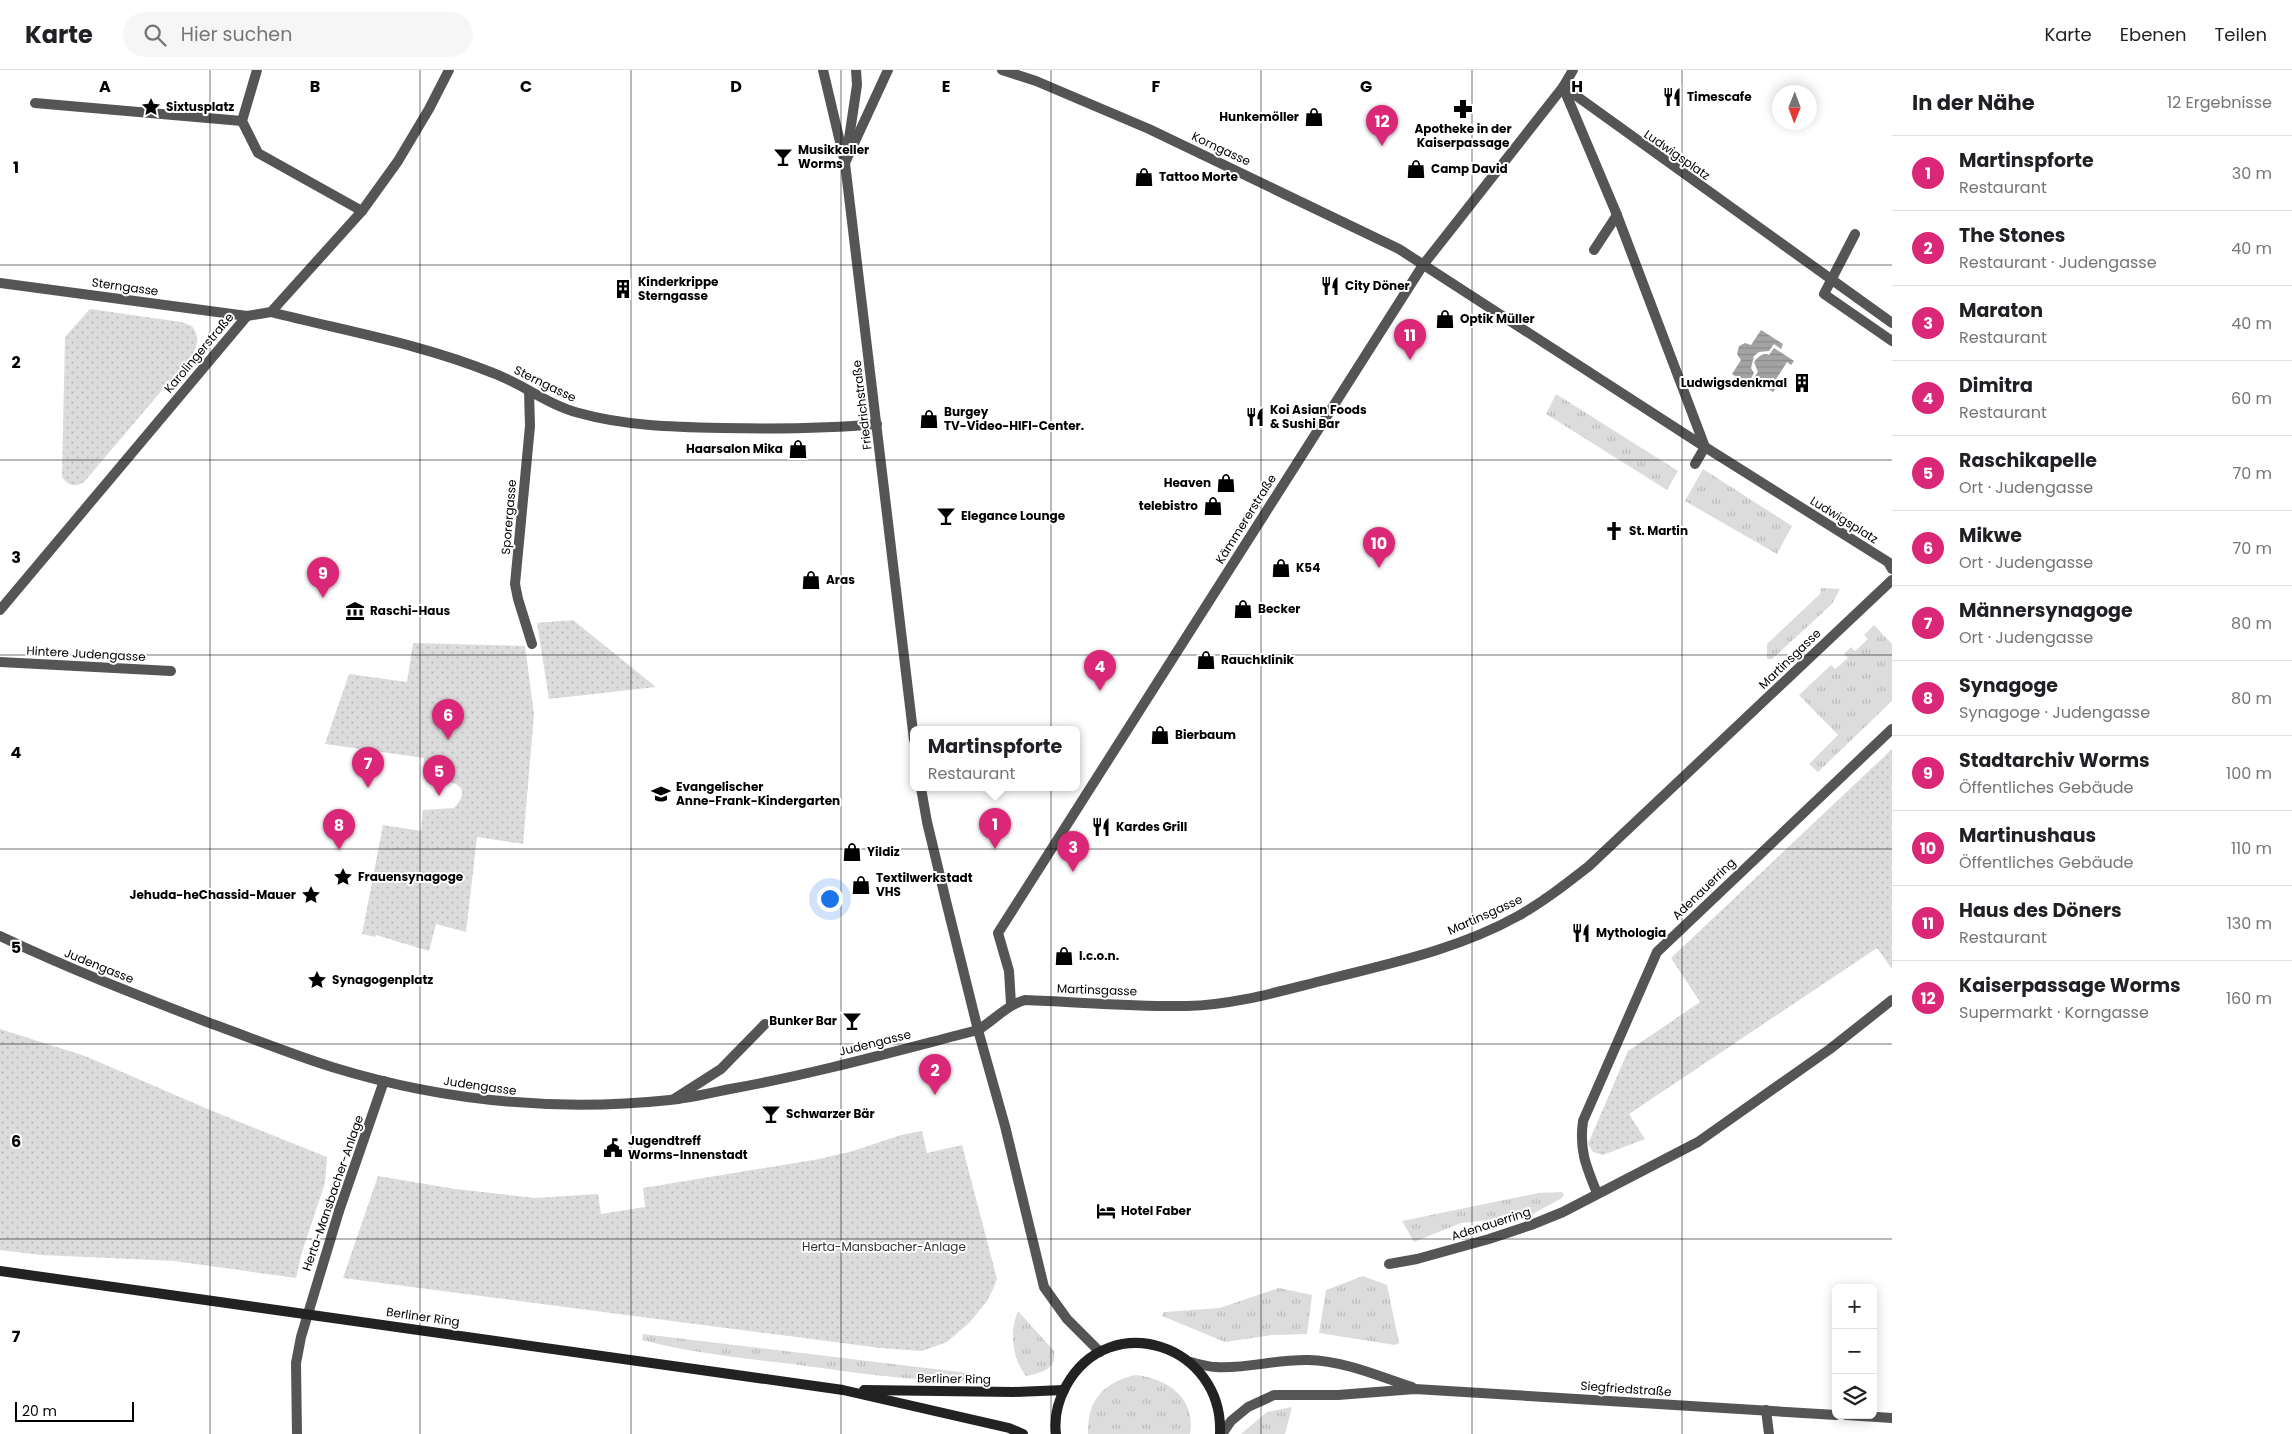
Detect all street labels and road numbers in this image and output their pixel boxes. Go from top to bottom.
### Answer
street label: Ludwigsplatz [1641,126,1714,184]
street label: Korngasse [1189,127,1253,170]
street label: Sterngasse [91,273,160,300]
street label: Karolingerstraße [160,309,237,396]
street label: Friedrichstraße [848,359,875,451]
street label: Sterngasse [511,361,579,406]
street label: Kämmererstraße [1211,471,1280,567]
street label: Sporergasse [497,479,520,555]
street label: Ludwigsplatz [1807,492,1881,547]
street label: Martinsgasse [1755,625,1824,693]
street label: Hintere Judengasse [26,642,146,665]
street label: Adenauerring [1668,854,1739,923]
street label: Martinsgasse [1445,890,1525,939]
street label: Judengasse [62,944,136,987]
street label: Martinsgasse [1057,980,1137,999]
street label: Judengasse [837,1025,913,1060]
street label: Judengasse [443,1072,518,1099]
street label: Herta-Mansbacher-Anlage [298,1113,367,1273]
street label: Adenauerring [1449,1203,1533,1244]
street label: Berliner Ring [385,1303,461,1330]
street label: Berliner Ring [917,1369,991,1388]
street label: Siegfriedstraße [1580,1377,1672,1400]

